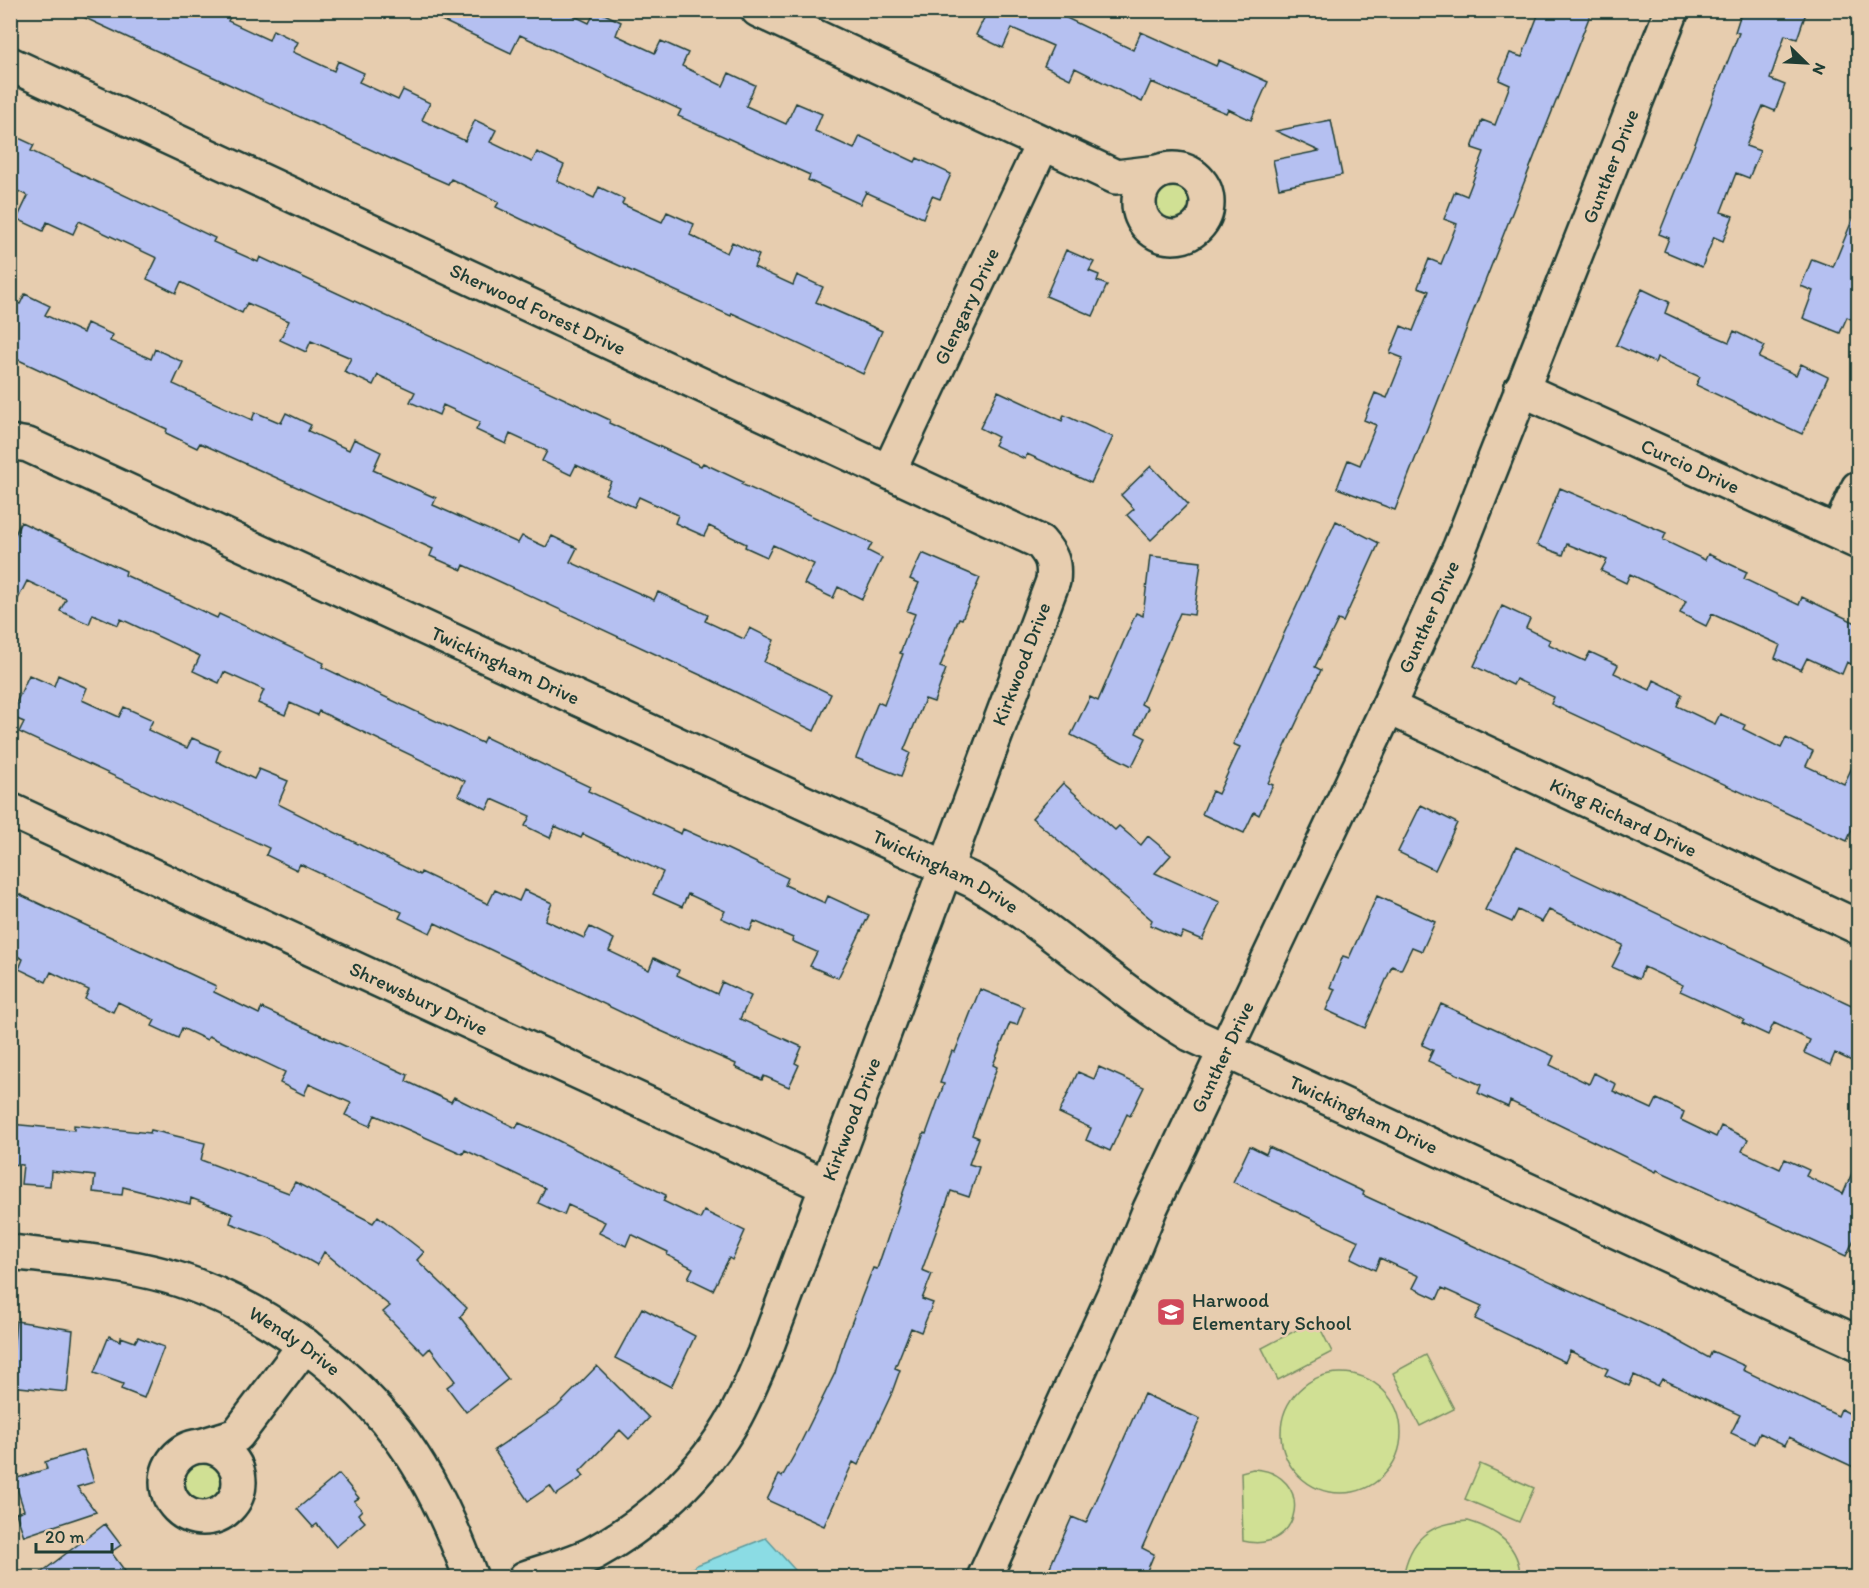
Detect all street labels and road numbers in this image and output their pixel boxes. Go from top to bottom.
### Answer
street label: Gunther Drive [1577,106,1644,227]
street label: Glengary Drive [929,244,1004,369]
street label: Sherwood Forest Drive [446,258,630,360]
street label: Curcio Drive [1637,433,1743,499]
street label: Gunther Drive [1393,557,1464,677]
street label: Kirkwood Drive [986,599,1056,729]
street label: Twickingham Drive [427,620,584,710]
street label: King Richard Drive [1546,772,1701,862]
street label: Twickingham Drive [869,824,1023,918]
street label: Shrewsbury Drive [346,956,492,1041]
street label: Gunther Drive [1185,997,1259,1117]
street label: Kirkwood Drive [816,1054,886,1184]
street label: Twickingham Drive [1285,1070,1442,1159]
street label: Wendy Drive [245,1301,346,1381]

